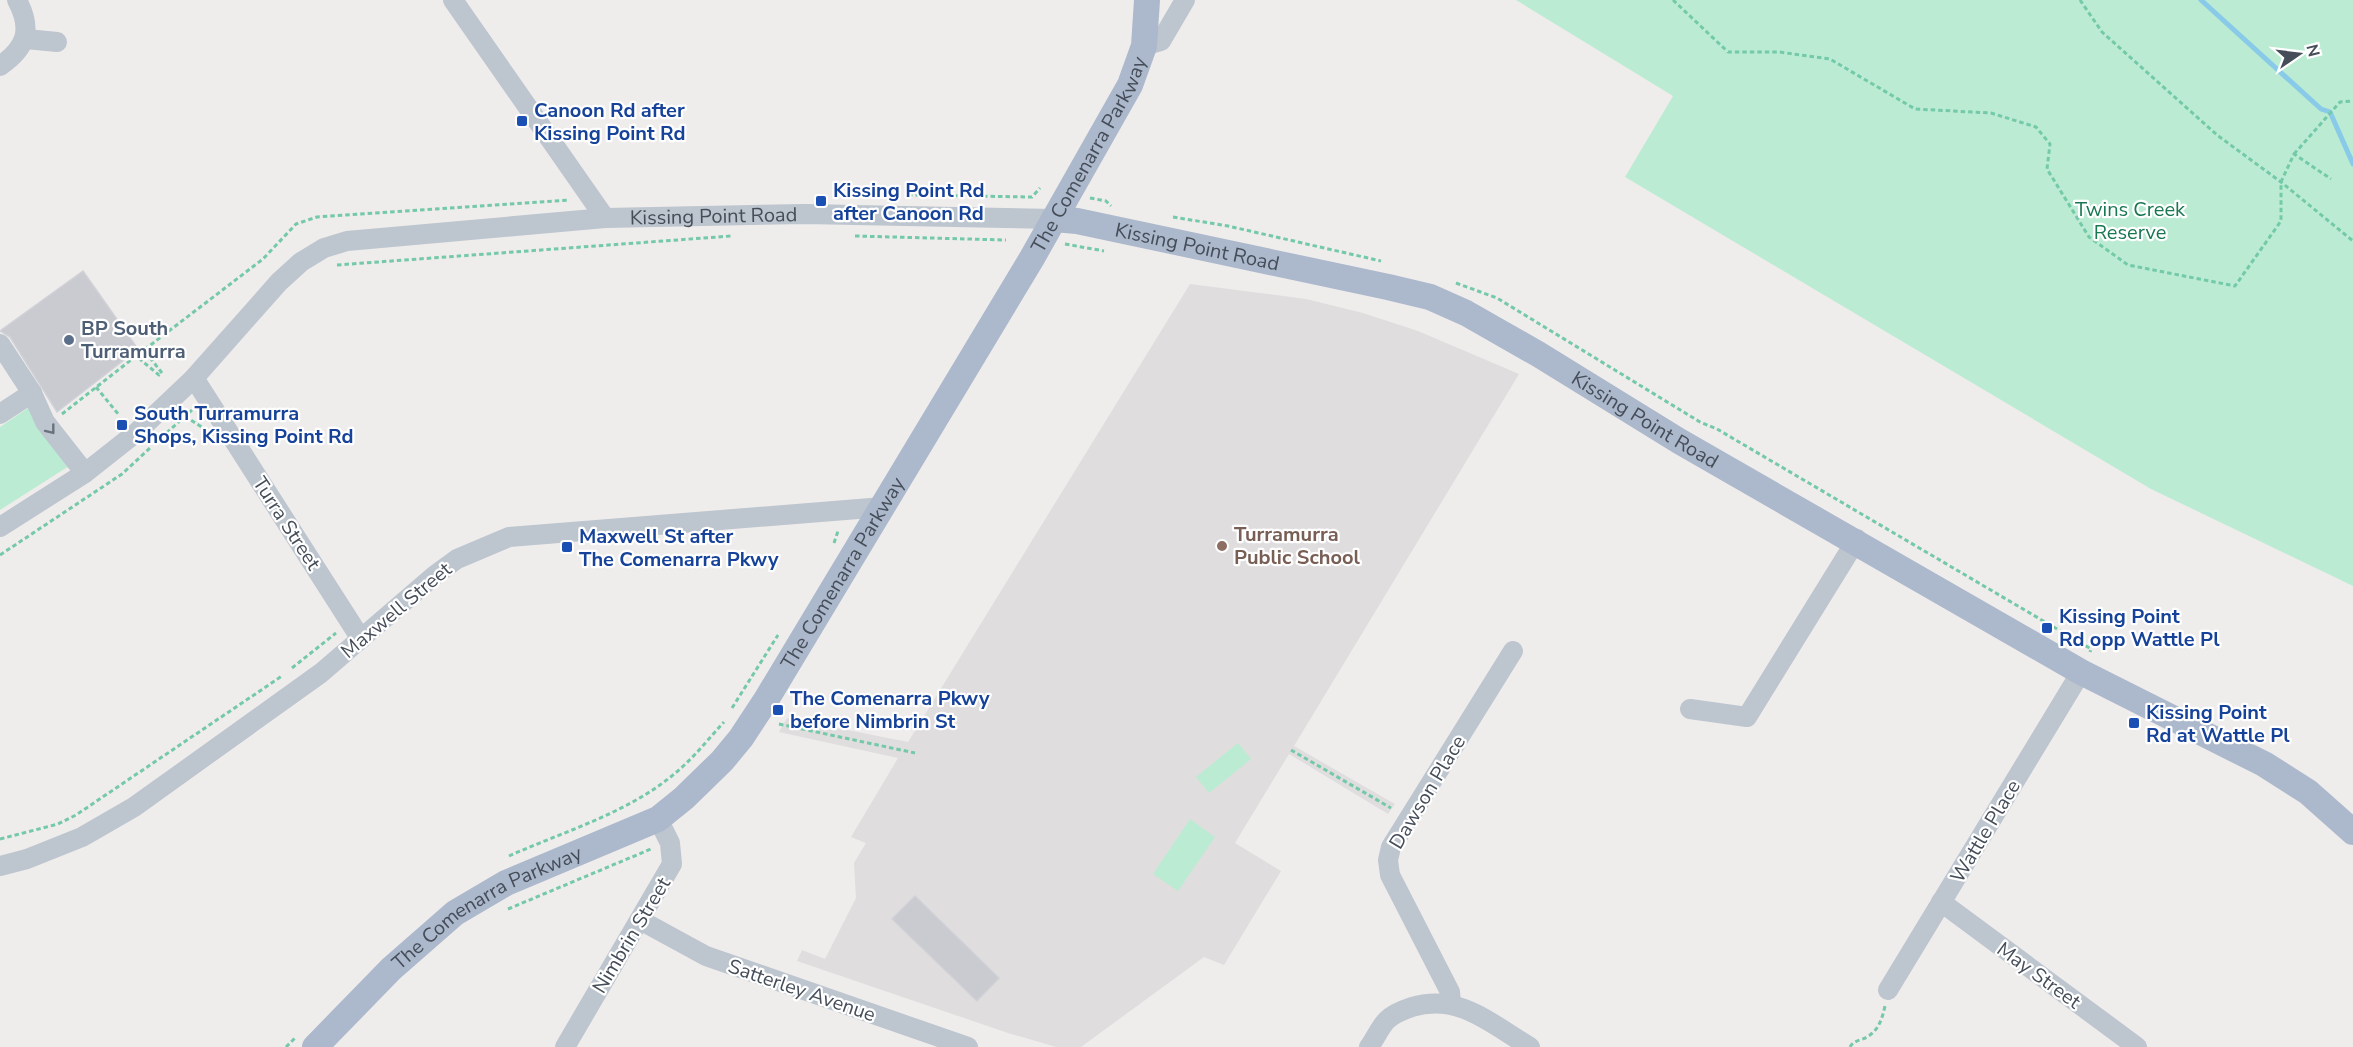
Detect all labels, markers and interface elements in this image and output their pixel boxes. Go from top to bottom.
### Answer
north arrow [2269,24,2329,84]
text: N [2300,42,2325,59]
street label: The Comenarra Parkway [1025,52,1153,258]
place label: Canoon Rd after Kissing Point Rd [534,97,686,147]
marker: Canoon Rd after Kissing Point Rd [515,114,529,128]
place label: Kissing Point Rd after Canoon Rd [833,177,985,227]
marker: Kissing Point Rd after Canoon Rd [814,194,828,208]
park label: Twins Creek Reserve [2075,196,2186,246]
street label: Kissing Point Road [630,201,798,231]
street label: Kissing Point Road [1112,216,1282,278]
place label: BP South Turramurra [81,315,186,365]
marker: BP South Turramurra [62,333,76,347]
street label: Kissing Point Road [1566,365,1723,475]
place label: South Turramurra Shops, Kissing Point Rd [134,400,353,450]
marker: South Turramurra Shops, Kissing Point Rd [115,418,129,432]
one-way arrow [44,423,55,434]
street label: Turra Street [246,471,327,576]
street label: The Comenarra Parkway [775,472,911,674]
place label: Turramurra Public School [1234,521,1361,571]
place label: Maxwell St after The Comenarra Pkwy [579,523,779,573]
marker: Turramurra Public School [1215,539,1229,553]
marker: Maxwell St after The Comenarra Pkwy [560,540,574,554]
street label: Maxwell Street [335,555,458,665]
place label: Kissing Point Rd opp Wattle Pl [2059,603,2220,653]
marker: Kissing Point Rd opp Wattle Pl [2040,621,2054,635]
place label: The Comenarra Pkwy before Nimbrin St [790,685,990,735]
place label: Kissing Point Rd at Wattle Pl [2146,699,2290,749]
marker: The Comenarra Pkwy before Nimbrin St [771,703,785,717]
marker: Kissing Point Rd at Wattle Pl [2127,716,2141,730]
street label: Dawson Place [1383,730,1472,854]
street label: Wattle Place [1944,775,2027,888]
street label: The Comenarra Parkway [386,839,587,976]
street label: Nimbrin Street [586,871,677,998]
street label: May Street [1991,936,2087,1016]
street label: Satterley Avenue [725,953,879,1028]

